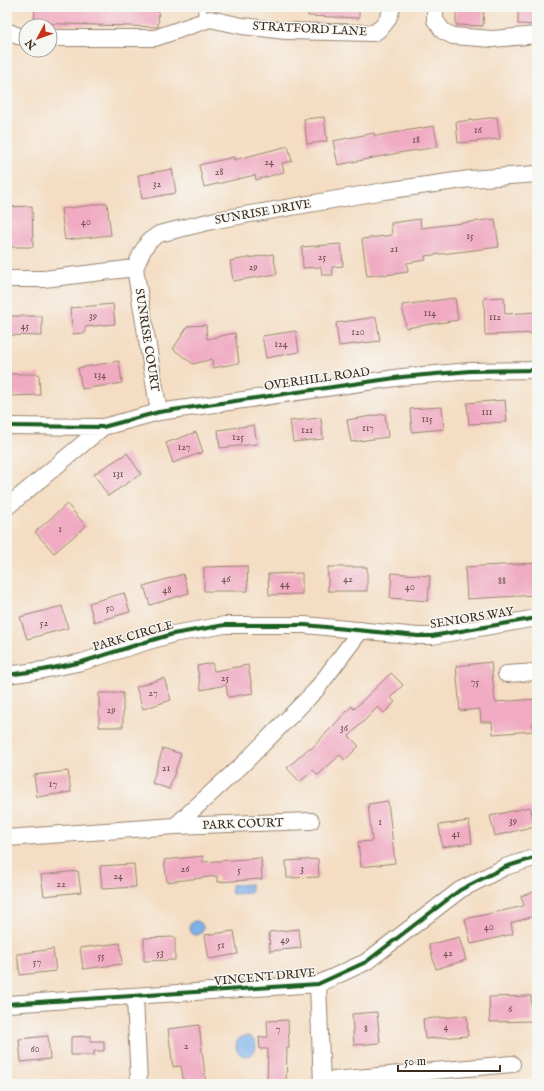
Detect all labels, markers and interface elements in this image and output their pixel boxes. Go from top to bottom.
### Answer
north arrow [18,18,58,58]
street label: STRATFORD LANE [252,19,368,39]
text: N [22,35,40,53]
house number: 16 [474,124,483,137]
house number: 18 [412,134,420,147]
house number: 24 [264,156,274,169]
house number: 28 [215,166,223,179]
house number: 32 [153,178,162,191]
street label: SUNRISE DRIVE [214,196,312,228]
house number: 40 [81,216,91,229]
house number: 15 [466,230,474,243]
house number: 21 [390,243,398,256]
house number: 25 [318,251,327,264]
house number: 29 [248,261,258,274]
street label: SUNRISE COURT [131,287,163,393]
house number: 114 [424,307,436,320]
house number: 39 [89,310,97,323]
house number: 112 [489,311,501,324]
house number: 45 [21,320,30,333]
house number: 120 [351,326,365,339]
house number: 124 [274,338,288,351]
street label: OVERHILL ROAD [263,364,371,394]
house number: 134 [94,369,106,382]
house number: 111 [481,406,493,419]
house number: 115 [421,413,433,426]
house number: 117 [362,422,374,435]
house number: 121 [301,424,313,437]
house number: 125 [232,431,244,444]
house number: 127 [178,441,191,454]
house number: 131 [112,468,124,481]
house number: 1 [58,523,62,536]
house number: 46 [221,573,231,586]
house number: 42 [343,573,353,586]
house number: 88 [498,575,506,588]
house number: 44 [280,578,290,591]
house number: 40 [405,581,415,594]
house number: 48 [163,584,171,597]
house number: 50 [106,602,114,615]
street label: SENIORS WAY [429,604,516,632]
house number: 52 [40,617,48,630]
street label: PARK CIRCLE [91,617,175,655]
house number: 25 [221,672,230,685]
house number: 75 [471,676,480,689]
house number: 27 [148,687,158,700]
house number: 29 [106,704,116,717]
house number: 36 [340,722,349,735]
house number: 21 [162,762,170,775]
house number: 17 [49,778,58,791]
street label: PARK COURT [202,815,284,833]
house number: 39 [509,815,517,828]
house number: 1 [378,816,382,829]
house number: 41 [452,828,461,841]
house number: 26 [181,863,190,876]
house number: 3 [300,863,304,876]
house number: 5 [237,864,241,877]
house number: 24 [113,870,123,883]
house number: 22 [56,878,66,891]
house number: 40 [484,921,494,934]
house number: 49 [280,934,290,947]
house number: 51 [217,939,225,952]
house number: 53 [156,947,164,960]
house number: 42 [443,947,453,960]
house number: 55 [97,950,105,963]
house number: 57 [33,956,41,969]
street label: VINCENT DRIVE [213,965,316,989]
house number: 6 [508,1003,513,1016]
house number: 4 [444,1021,449,1034]
house number: 7 [276,1023,281,1036]
house number: 8 [364,1023,368,1036]
house number: 2 [184,1040,189,1053]
house number: 60 [30,1043,40,1056]
scale bar [398,1047,500,1073]
text: 50 m [404,1054,426,1069]

